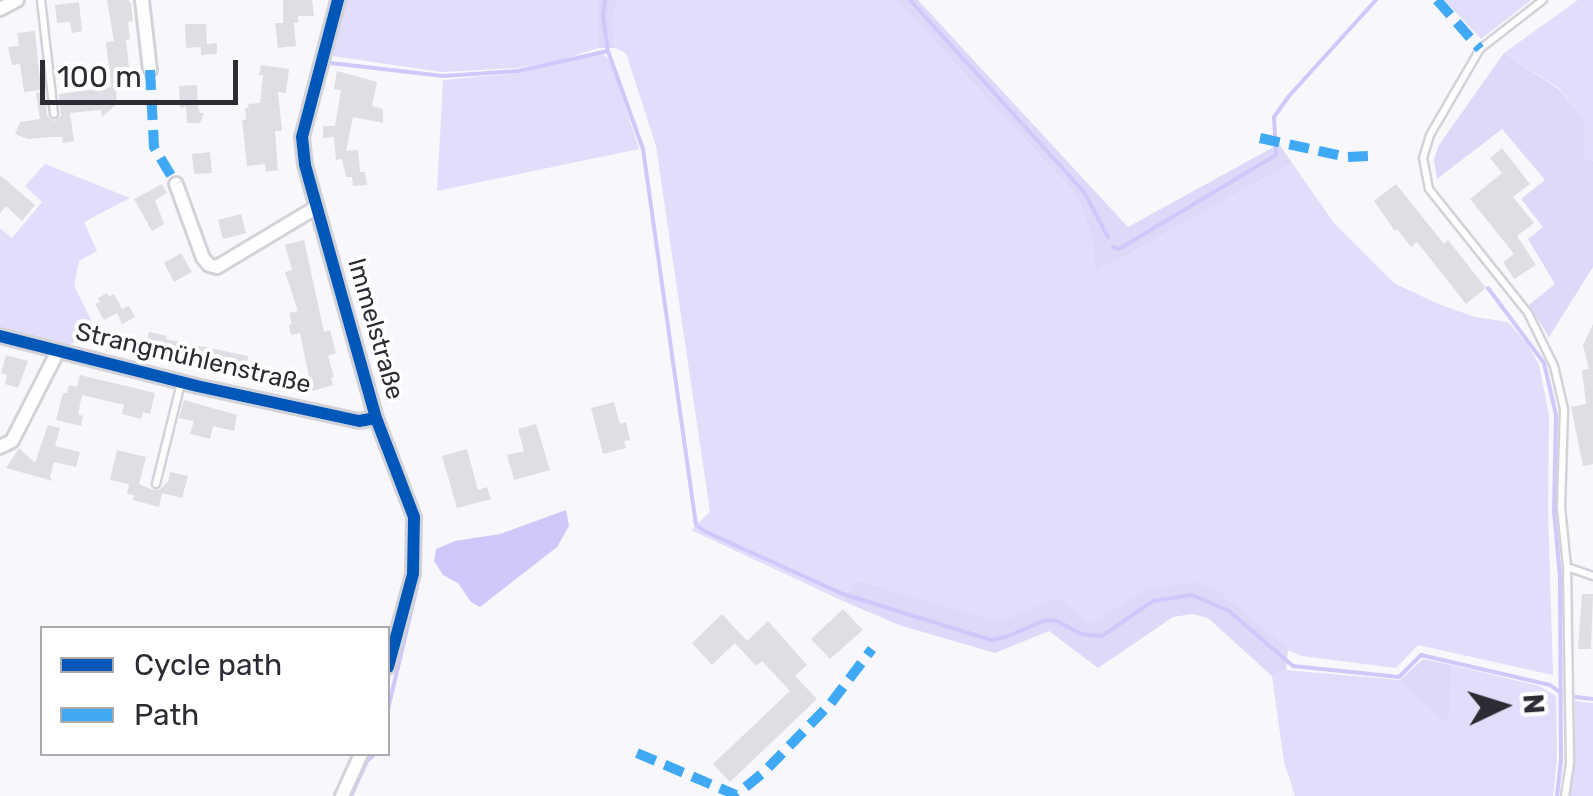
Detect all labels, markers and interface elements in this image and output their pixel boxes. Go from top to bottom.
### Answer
scale bar [45,40,242,102]
text: 100 m [57,59,142,95]
street label: Immelstraße [341,255,409,403]
street label: Strangmühlenstraße [72,317,314,401]
legend [40,626,390,756]
text: Cycle path [134,647,282,683]
north arrow [1453,656,1553,756]
text: N [1516,693,1551,715]
text: Path [134,697,199,733]

